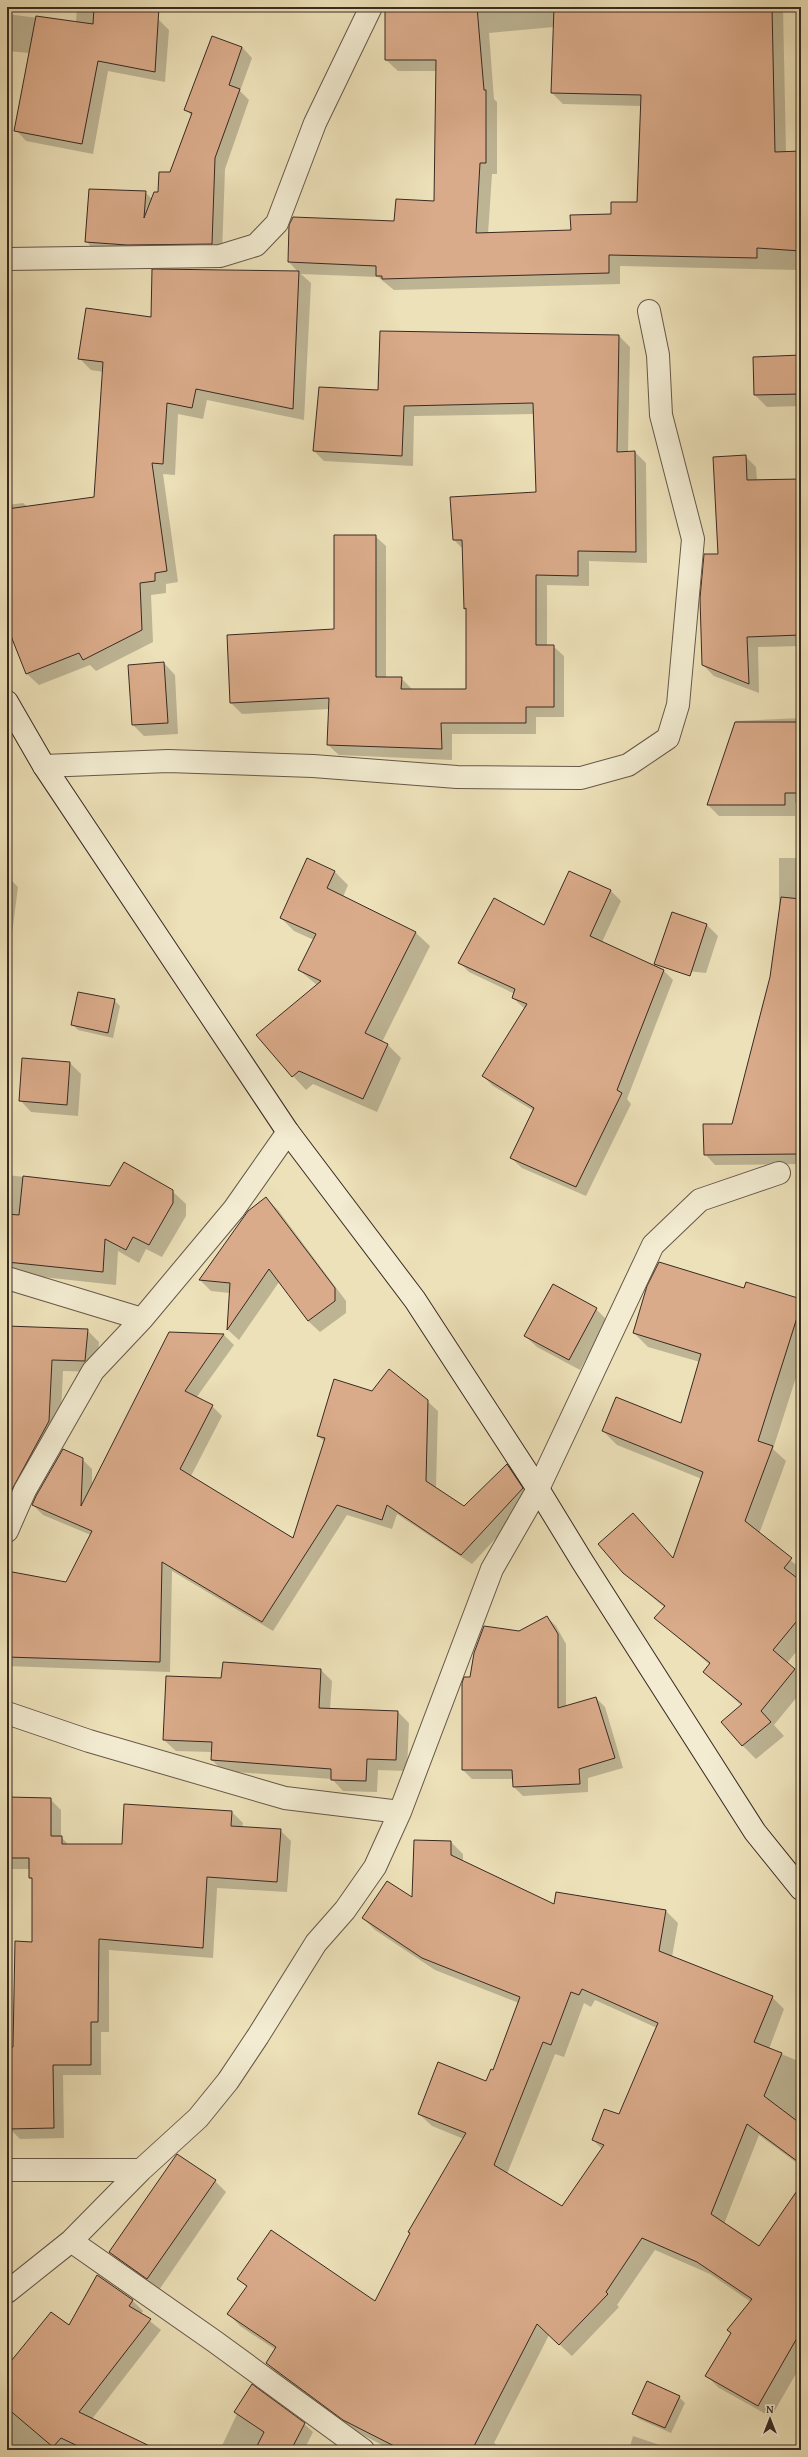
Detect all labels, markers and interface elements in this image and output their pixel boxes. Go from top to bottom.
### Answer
north arrow [750,2399,790,2439]
text: N [766,2401,774,2417]

